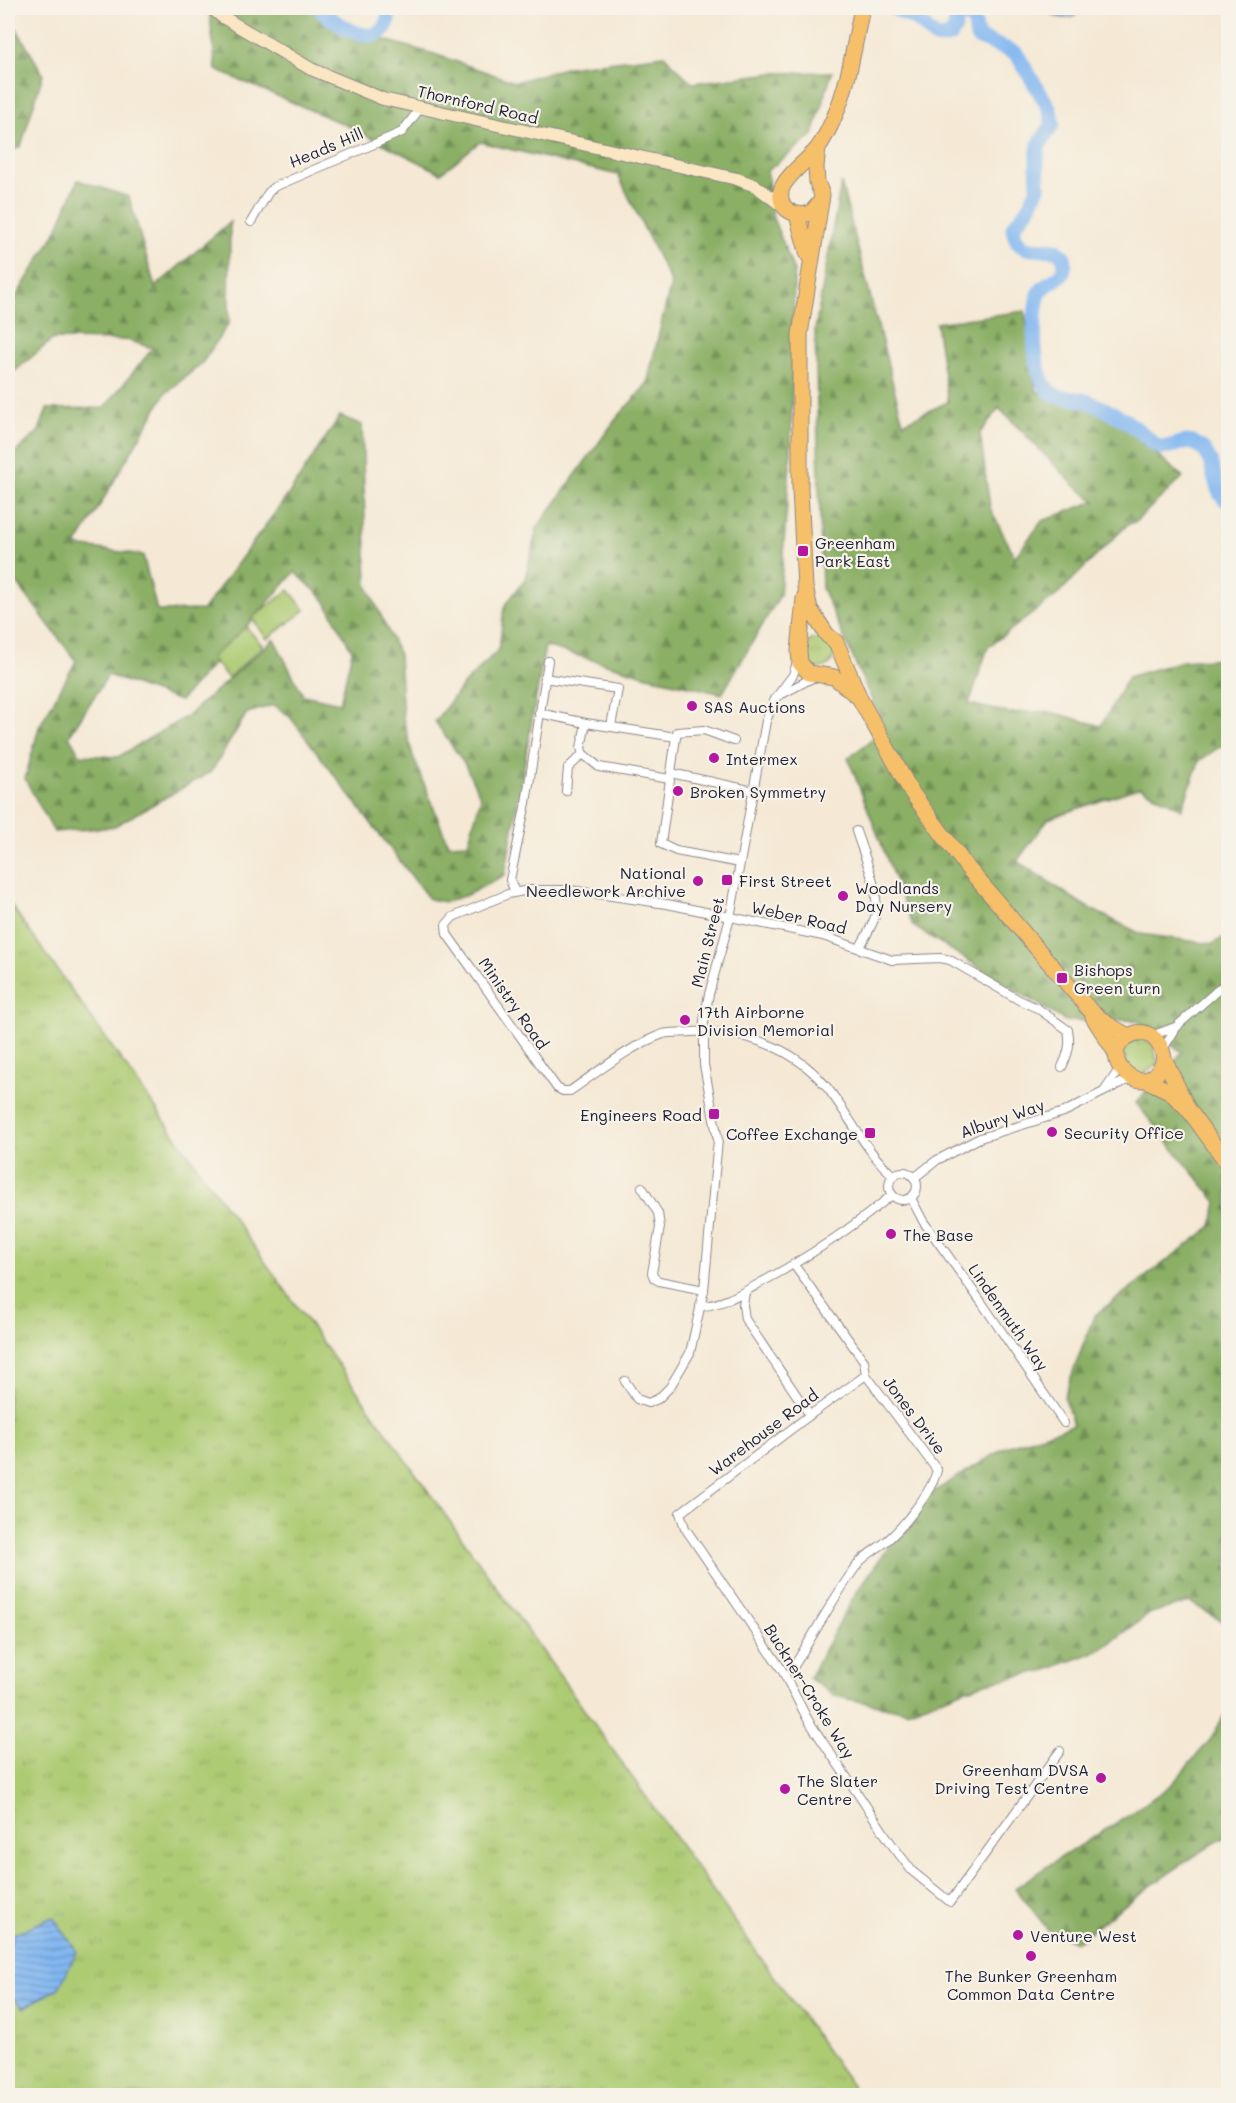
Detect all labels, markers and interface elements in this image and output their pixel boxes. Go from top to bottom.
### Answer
street label: Thornford Road [416,80,540,128]
street label: Heads Hill [286,122,366,172]
place label: Greenham Park East [815,532,895,571]
marker: Greenham Park East [796,544,810,558]
place label: SAS Auctions [704,696,806,717]
marker: SAS Auctions [685,699,699,713]
place label: Intermex [726,748,798,769]
marker: Intermex [707,751,721,765]
place label: Broken Symmetry [690,781,826,802]
marker: Broken Symmetry [671,784,685,798]
place label: National Needlework Archive [526,862,686,901]
place label: First Street [739,870,832,891]
marker: First Street [720,873,734,887]
marker: National Needlework Archive [691,874,705,888]
place label: Woodlands Day Nursery [855,877,952,916]
marker: Woodlands Day Nursery [836,889,850,903]
street label: Main Street [686,895,728,989]
street label: Weber Road [749,896,849,938]
street label: Ministry Road [475,953,553,1053]
place label: Bishops Green turn [1074,959,1160,998]
marker: Bishops Green turn [1055,971,1069,985]
place label: 17th Airborne Division Memorial [697,1001,834,1040]
marker: 17th Airborne Division Memorial [678,1013,692,1027]
street label: Albury Way [957,1094,1047,1142]
place label: Engineers Road [580,1104,702,1125]
marker: Engineers Road [707,1107,721,1121]
place label: Security Office [1064,1122,1184,1143]
place label: Coffee Exchange [726,1123,858,1144]
marker: Security Office [1045,1125,1059,1139]
marker: Coffee Exchange [863,1126,877,1140]
place label: The Base [903,1224,974,1245]
marker: The Base [884,1227,898,1241]
street label: Lindenmuth Way [964,1259,1054,1375]
street label: Jones Drive [879,1372,951,1458]
street label: Warehouse Road [704,1384,822,1480]
street label: Buckner-Croke Way [760,1620,860,1762]
place label: Greenham DVSA Driving Test Centre [935,1759,1089,1798]
place label: The Slater Centre [797,1770,878,1809]
marker: Greenham DVSA Driving Test Centre [1094,1771,1108,1785]
marker: The Slater Centre [778,1782,792,1796]
place label: Venture West [1030,1925,1137,1946]
marker: Venture West [1011,1928,1025,1942]
marker: The Bunker Greenham Common Data Centre [1024,1949,1038,1963]
place label: The Bunker Greenham Common Data Centre [945,1965,1117,2004]

